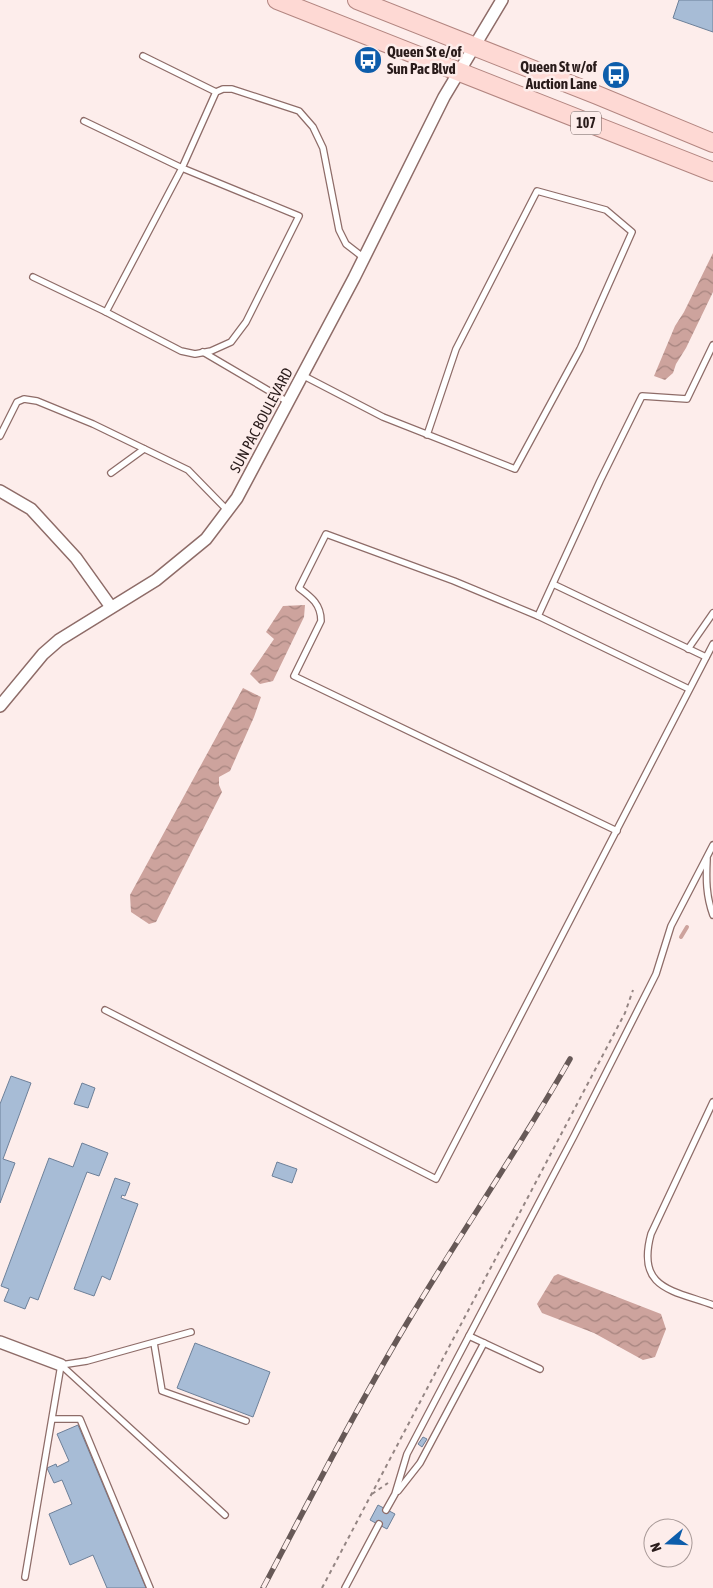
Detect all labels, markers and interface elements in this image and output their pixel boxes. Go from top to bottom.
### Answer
place label: Queen St e/of Sun Pac Blvd [387,43,462,77]
bus stop icon: Queen St e/of Sun Pac Blvd [353,45,383,75]
place label: Queen St w/of Auction Lane [520,58,598,92]
bus stop icon: Queen St w/of Auction Lane [601,60,631,90]
road number: 107 [571,112,601,134]
street label: SUN PAC BOULEVARD [226,365,296,475]
north arrow [643,1518,693,1568]
text: N [647,1541,665,1554]

